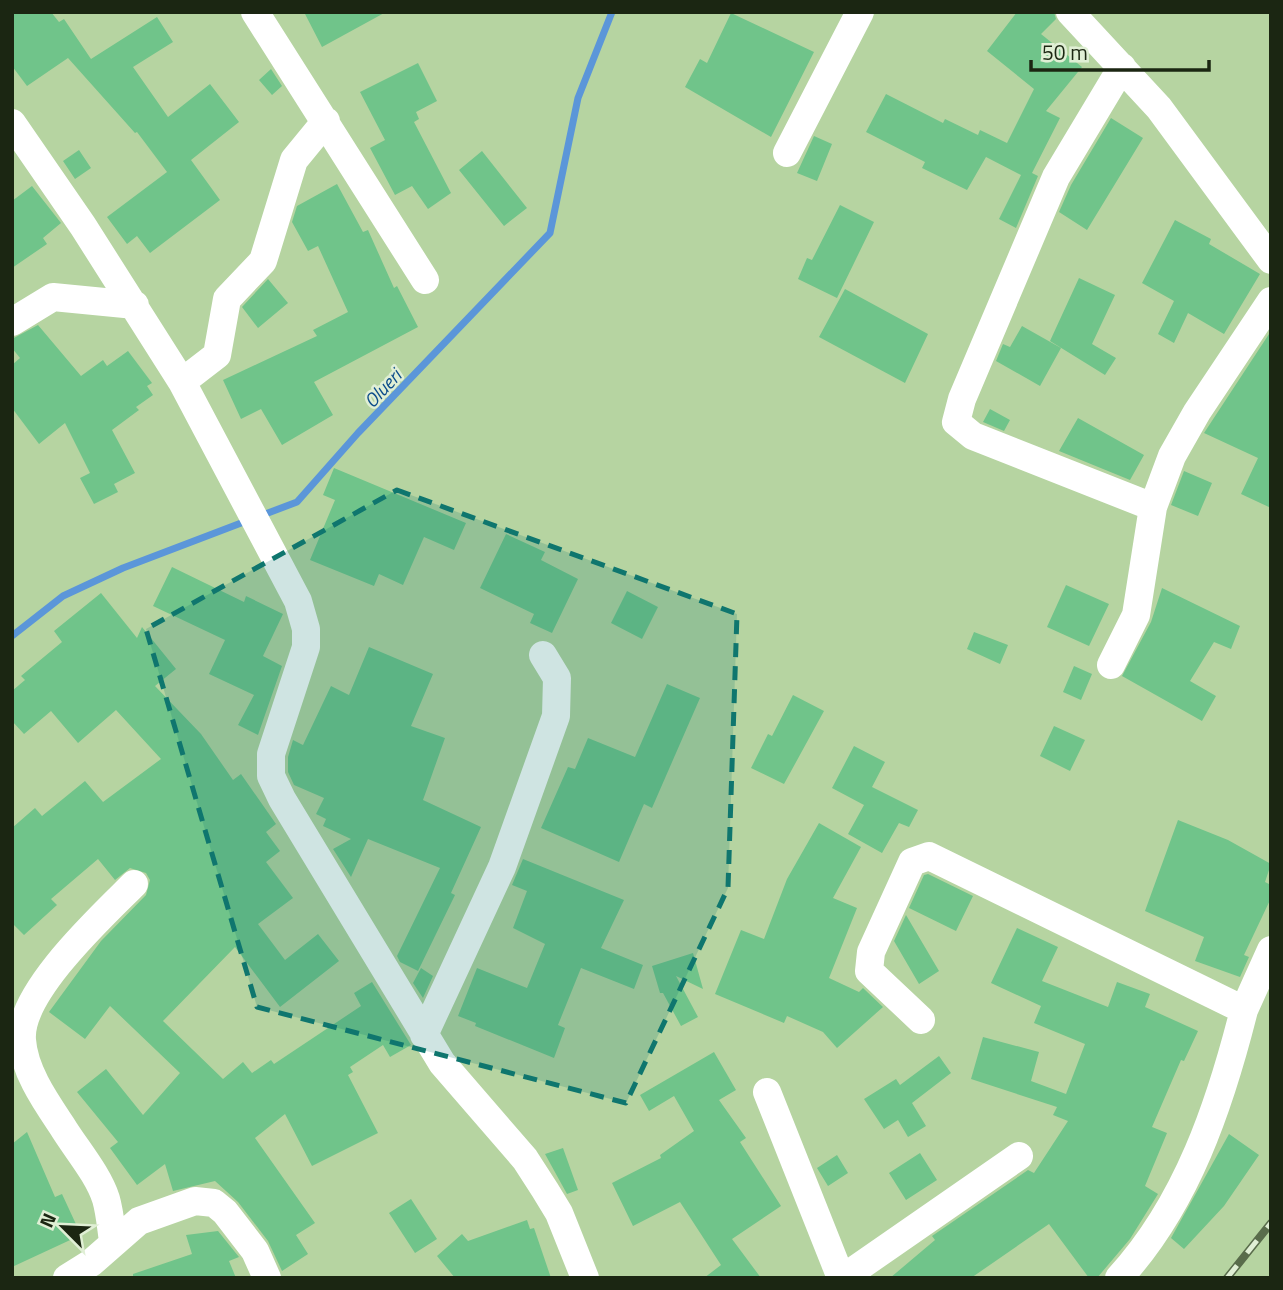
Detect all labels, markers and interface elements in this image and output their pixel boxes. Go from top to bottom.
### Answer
scale bar [1031,28,1210,72]
text: 50 m [1042,36,1088,68]
water label: Olueri [356,360,409,414]
north arrow [28,1192,98,1262]
text: N [31,1208,63,1232]

